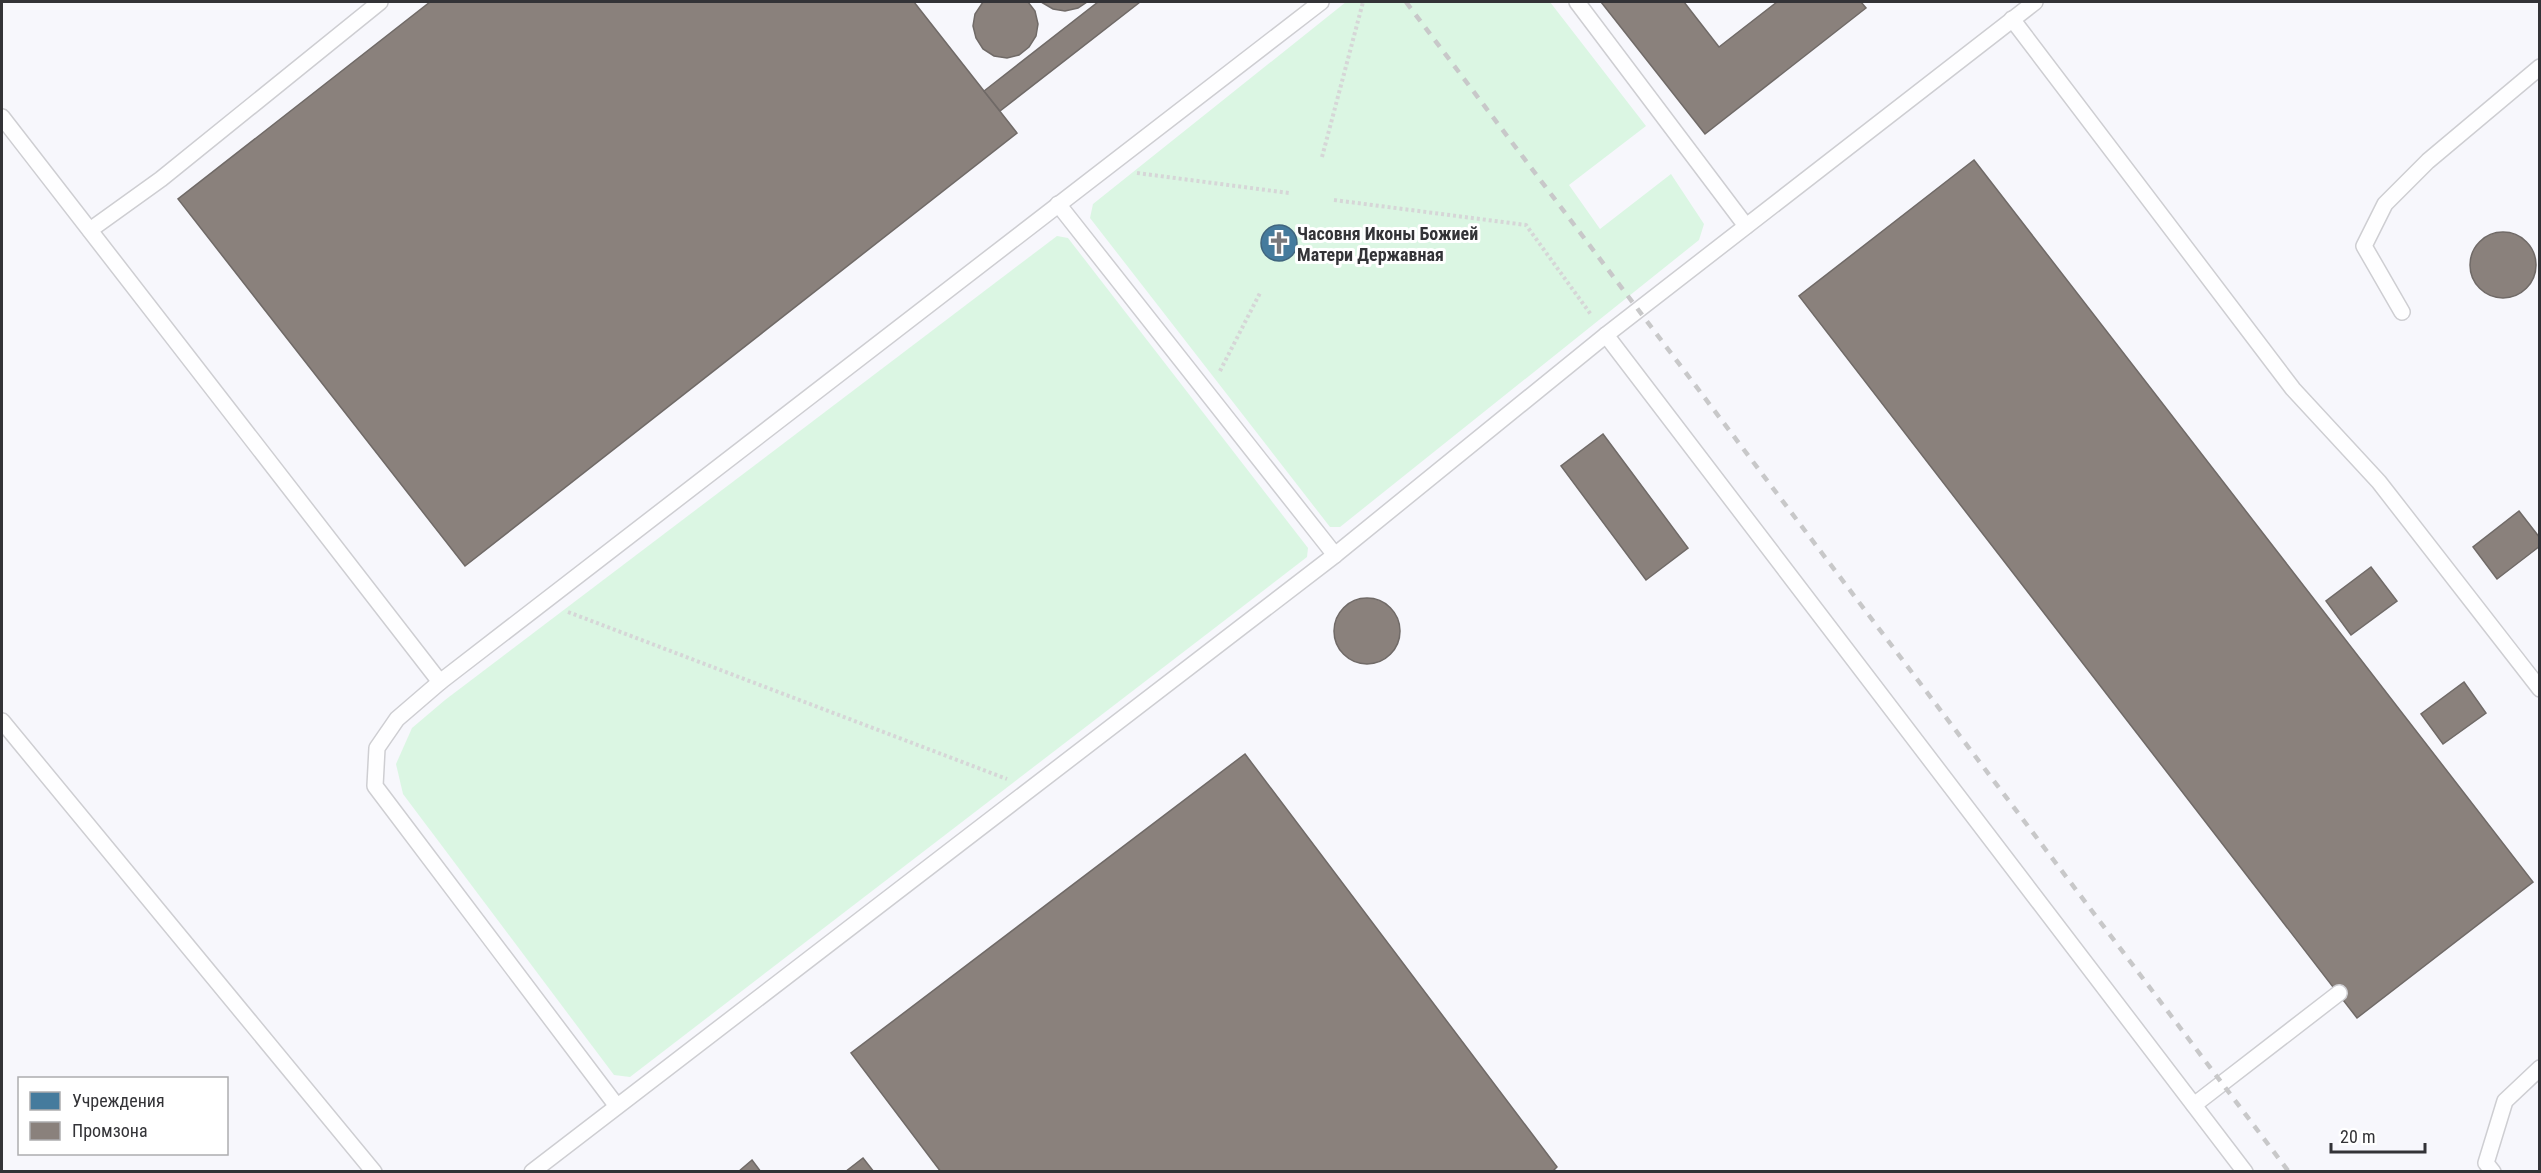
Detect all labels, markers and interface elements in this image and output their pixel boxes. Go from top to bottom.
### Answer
place label: Часовня Иконы Божией Матери Державная [1297,223,1478,265]
church icon: Часовня Иконы Божией Матери Державная [1266,230,1292,256]
legend [18,1077,228,1155]
text: Учреждения [72,1090,165,1111]
scale bar [2331,1116,2426,1154]
text: Промзона [72,1120,148,1141]
text: 20 m [2340,1126,2375,1147]

